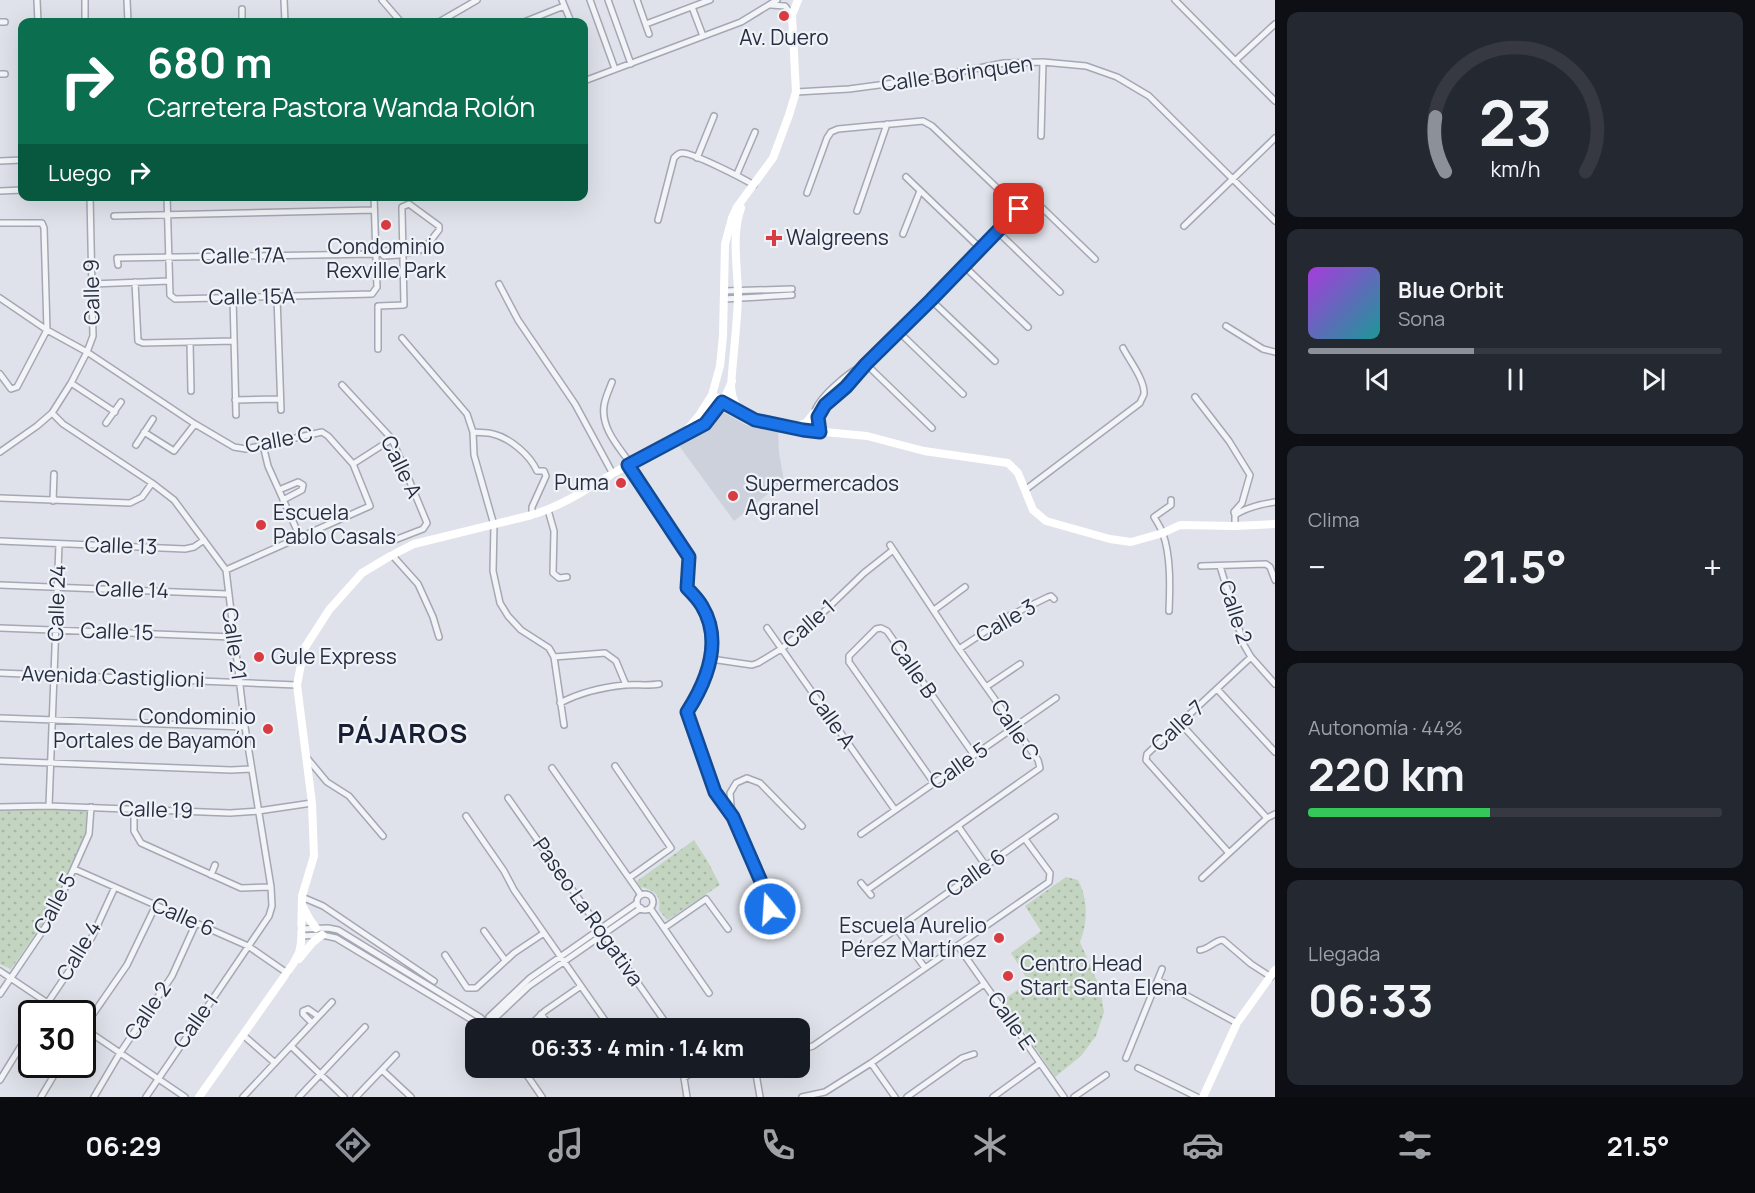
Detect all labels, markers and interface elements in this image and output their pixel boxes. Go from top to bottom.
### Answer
marker: Av. Duero [777,9,791,23]
place label: Av. Duero [739,23,829,51]
text: 680 m [147,33,273,91]
icon: right [48,42,126,120]
street label: Calle Borinquen [879,49,1034,97]
text: 23 [1478,79,1552,165]
text: Carretera Pastora Wanda Rolón [147,88,535,125]
text: km/h [1490,154,1540,183]
icon: right [123,156,156,189]
text: Luego [48,158,111,188]
pin [993,183,1044,234]
icon: arrive [1002,192,1035,225]
marker: Condominio Rexville Park [379,218,393,232]
place label: Walgreens [786,223,889,251]
marker: Walgreens [767,231,781,245]
place label: Condominio Rexville Park [326,232,446,284]
street label: Calle 17A [201,240,285,270]
street label: Calle 9 [76,259,106,325]
text: Blue Orbit [1398,275,1504,305]
street label: Calle 15A [208,281,296,311]
text: Sona [1398,305,1445,332]
icon: previous [1361,363,1394,396]
icon: pause [1499,363,1532,396]
icon: next [1637,363,1670,396]
street label: Calle C [243,419,315,459]
street label: Calle A [375,431,429,502]
place label: Puma [554,468,609,496]
place label: Supermercados Agranel [745,469,899,521]
marker: Puma [614,476,628,490]
marker: Supermercados Agranel [726,489,740,503]
place label: Escuela Pablo Casals [273,498,396,550]
text: Clima [1308,506,1360,533]
marker: Escuela Pablo Casals [254,518,268,532]
street label: Calle 13 [84,530,158,560]
text: 21.5° [1462,535,1567,597]
text: − [1308,544,1326,589]
text: + [1703,544,1722,589]
street label: Calle 24 [41,564,71,642]
street label: Calle 14 [95,574,169,604]
street label: Calle 2 [1213,576,1259,647]
street label: Calle 3 [971,592,1040,648]
street label: Calle 1 [776,593,841,654]
street label: Calle 21 [216,606,254,682]
street label: Calle 15 [80,616,154,646]
street label: Calle B [883,633,944,704]
place label: Gule Express [271,642,397,670]
marker: Gule Express [252,650,266,664]
street label: Avenida Castiglioni [21,659,205,693]
street label: Calle A [801,683,862,754]
street label: Calle C [985,693,1046,765]
street label: Calle 7 [1145,693,1210,757]
place label: Condominio Portales de Bayamón [53,702,256,754]
district label: PÁJAROS [337,714,469,751]
text: Autonomía · 44% [1308,714,1463,741]
marker: Condominio Portales de Bayamón [261,722,275,736]
street label: Calle 5 [924,735,993,795]
text: 220 km [1308,743,1465,805]
street label: Calle 19 [118,794,194,824]
street label: Paseo La Rogativa [527,832,651,991]
street label: Calle 6 [940,842,1010,903]
street label: Calle 5 [26,868,82,939]
position arrow [738,877,802,941]
street label: Calle 6 [148,890,219,942]
place label: Escuela Aurelio Pérez Martínez [839,911,987,963]
street label: Calle 4 [49,915,107,986]
marker: Escuela Aurelio Pérez Martínez [992,931,1006,945]
text: Llegada [1308,940,1380,967]
place label: Centro Head Start Santa Elena [1020,949,1188,1001]
marker: Centro Head Start Santa Elena [1001,969,1015,983]
text: 06:33 [1308,969,1433,1031]
street label: Calle 2 [117,976,177,1045]
street label: Calle E [982,986,1042,1055]
street label: Calle 1 [166,987,224,1054]
speed limit sign: 30 [18,1000,96,1078]
text: 06:33 · 4 min · 1.4 km [531,1033,744,1063]
icon: directions [332,1124,374,1166]
icon: music [545,1124,587,1166]
icon: phone [757,1124,799,1166]
icon: climate [969,1124,1011,1166]
icon: car [1182,1124,1224,1166]
icon: filters [1394,1124,1436,1166]
text: 06:29 [85,1127,162,1164]
text: 21.5° [1607,1127,1670,1164]

